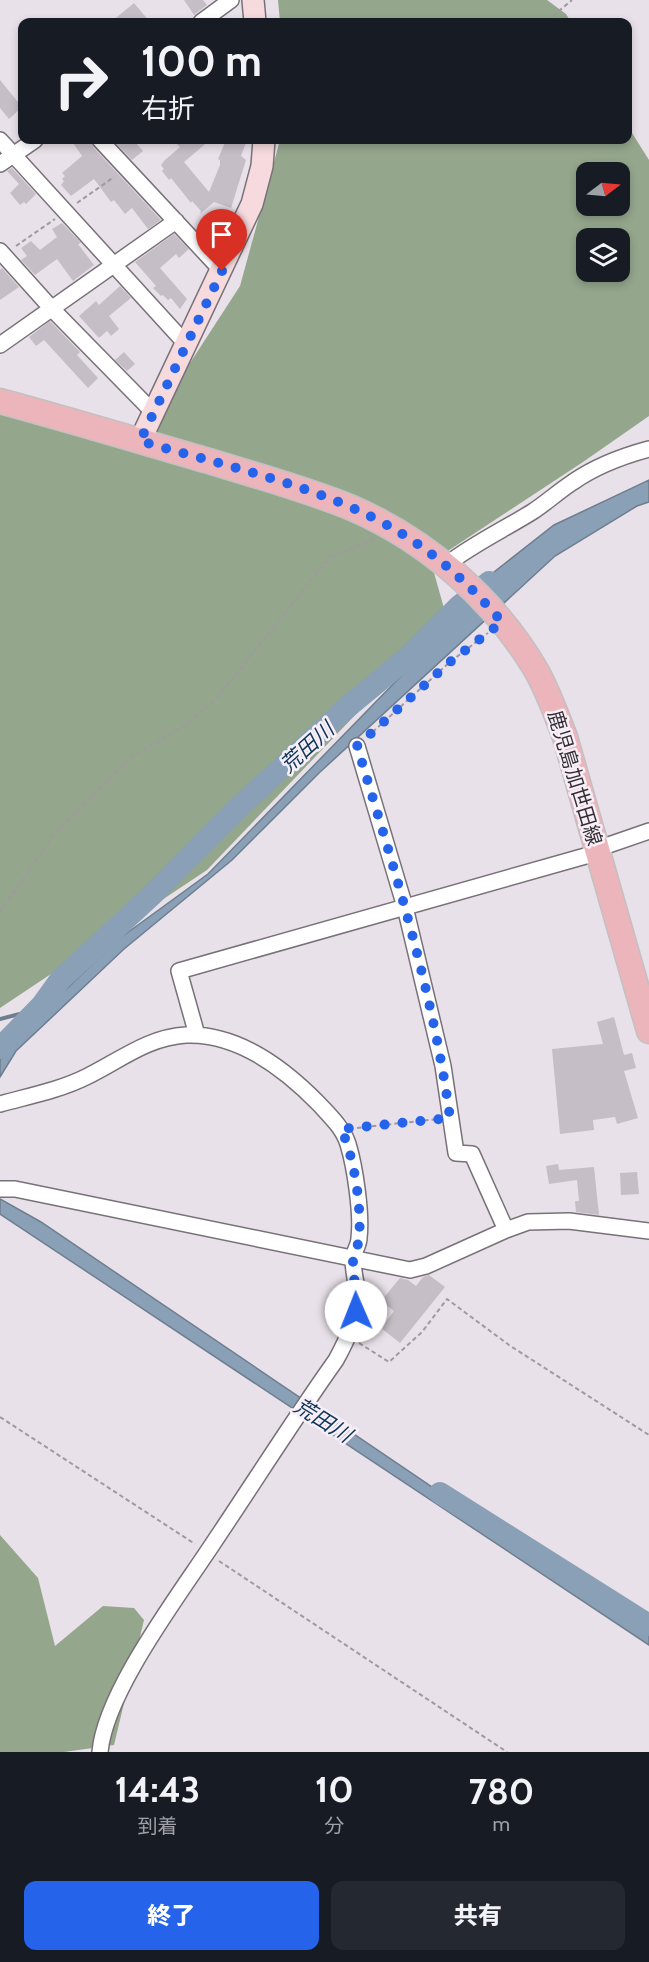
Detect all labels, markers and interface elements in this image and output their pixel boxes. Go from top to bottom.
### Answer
text: 100 m [141,35,262,87]
icon: right [42,42,120,120]
text: 右折 [141,92,195,125]
north arrow [576,162,630,216]
map controls [576,162,630,282]
pin [196,209,247,271]
icon: arrive [205,218,238,251]
button: layers [576,228,630,282]
street label: 鹿児島加世田線 [543,708,607,848]
water label: 荒田川 [275,715,340,777]
position arrow [324,1279,388,1343]
water label: 荒田川 [290,1393,358,1448]
text: 14:43 [115,1767,200,1811]
text: 10 [315,1767,354,1811]
text: 780 [469,1769,534,1813]
text: m [493,1812,510,1836]
text: 到着 [138,1814,178,1838]
text: 分 [324,1814,344,1838]
button: 終了 [24,1881,319,1950]
button: 共有 [331,1881,625,1950]

